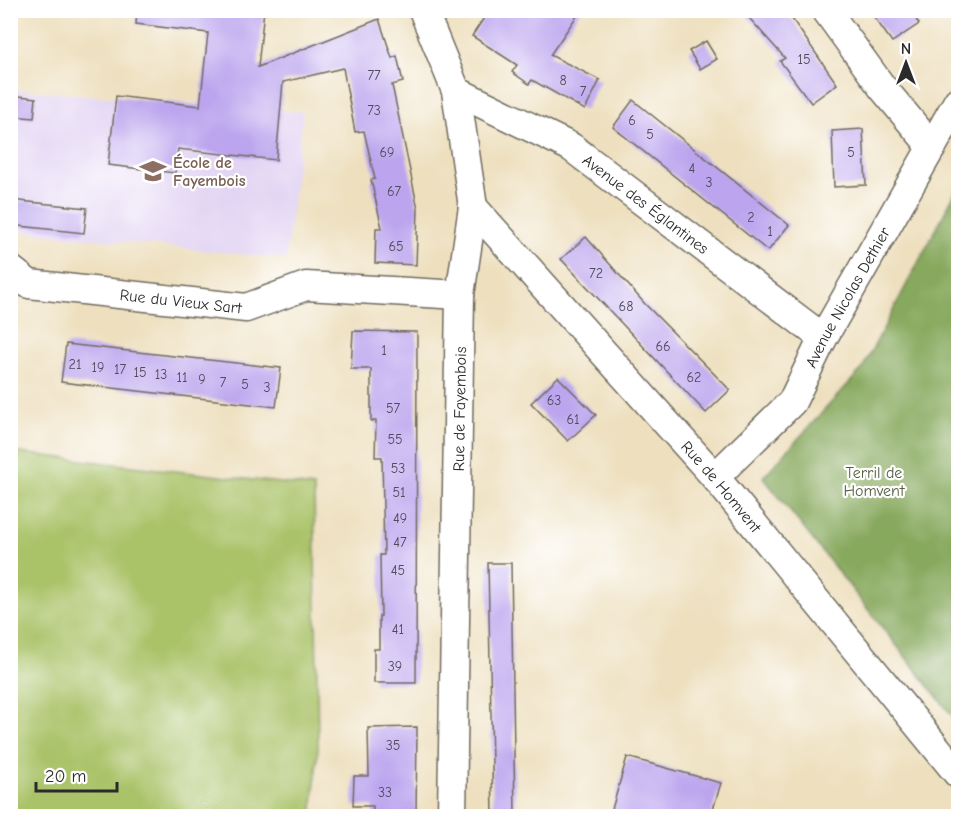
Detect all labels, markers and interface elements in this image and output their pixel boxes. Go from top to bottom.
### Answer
north arrow [876,33,936,93]
text: N [901,40,911,58]
house number: 15 [797,51,811,68]
house number: 77 [367,67,381,84]
house number: 8 [559,72,567,89]
house number: 7 [580,83,587,100]
house number: 73 [367,102,381,119]
house number: 6 [628,112,636,129]
house number: 5 [646,126,654,143]
house number: 69 [379,144,395,161]
house number: 5 [847,144,855,161]
street label: Avenue des Églantines [579,151,712,258]
place label: École de Fayembois [173,153,246,190]
school or university icon: École de Fayembois [138,156,168,186]
house number: 4 [689,160,696,177]
house number: 3 [705,174,713,191]
house number: 67 [387,183,401,200]
house number: 2 [747,209,755,226]
house number: 1 [767,223,773,240]
street label: Avenue Nicolas Dethier [802,224,894,371]
house number: 65 [388,238,404,255]
house number: 72 [589,265,603,282]
street label: Rue du Vieux Sart [119,286,243,318]
house number: 68 [619,298,633,315]
house number: 66 [655,338,671,355]
house number: 1 [381,342,387,359]
street label: Rue de Fayembois [450,346,470,472]
house number: 21 [69,356,81,373]
house number: 19 [92,359,104,376]
house number: 17 [114,361,126,378]
house number: 15 [133,364,147,381]
house number: 13 [155,366,167,383]
house number: 11 [176,369,188,386]
house number: 62 [687,369,701,386]
house number: 9 [198,371,206,388]
house number: 7 [220,374,227,391]
house number: 5 [241,376,249,393]
house number: 3 [263,379,271,396]
house number: 63 [547,392,561,409]
house number: 57 [386,400,400,417]
house number: 61 [566,411,580,428]
house number: 55 [387,431,403,448]
street label: Rue de Homvent [677,438,765,537]
house number: 53 [391,460,405,477]
park label: Terril de Homvent [843,464,905,500]
house number: 51 [392,484,406,501]
house number: 49 [393,510,407,527]
house number: 47 [393,534,407,551]
house number: 45 [391,562,405,579]
house number: 41 [392,621,404,638]
house number: 39 [388,658,402,675]
house number: 35 [386,737,400,754]
scale bar [36,755,117,793]
text: 20 m [45,766,86,787]
house number: 33 [378,784,392,801]

